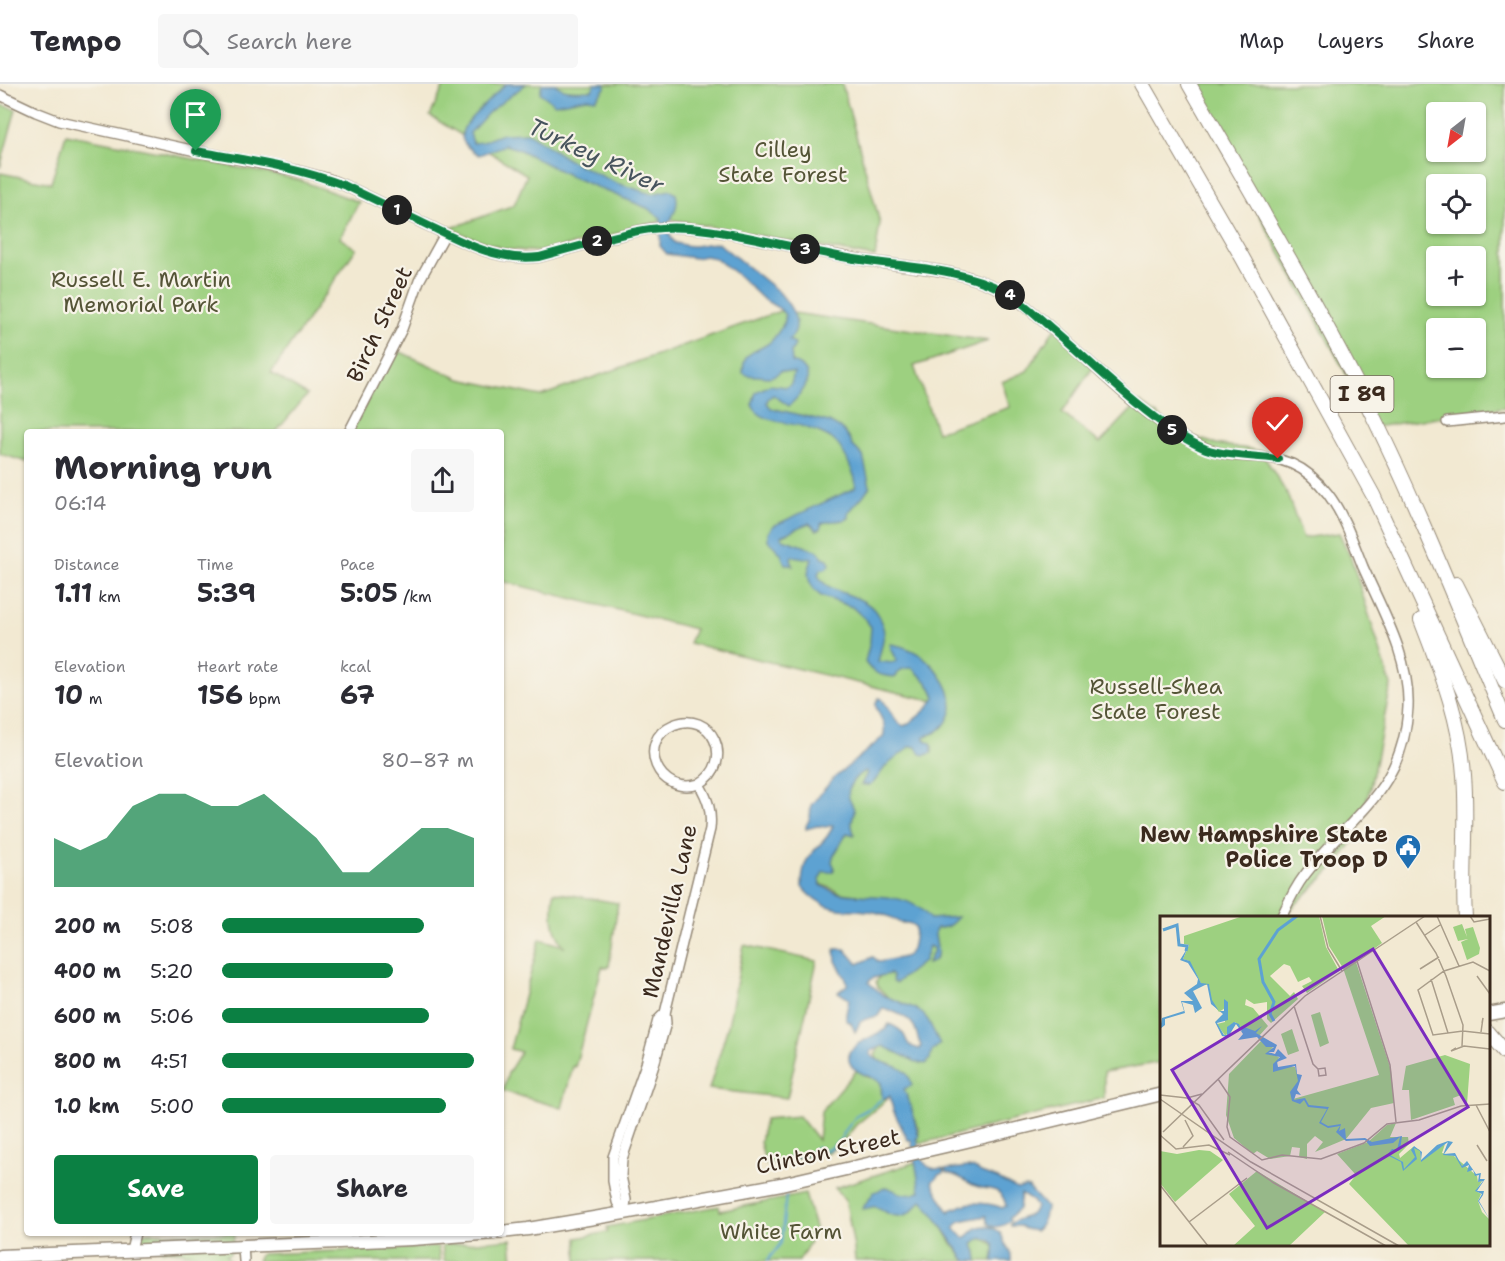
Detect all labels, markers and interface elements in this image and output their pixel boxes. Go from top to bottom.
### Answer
search box [158,14,578,68]
text: Tempo [30,22,122,60]
icon: search [179,25,212,58]
text: Search here [227,27,352,56]
text: Map [1239,27,1284,55]
text: Layers [1317,27,1384,55]
text: Share [1417,27,1475,55]
pin [170,89,221,151]
icon: arrive [179,98,212,131]
north arrow [1426,102,1486,162]
map controls [1426,102,1486,378]
water label: Turkey River [523,111,670,202]
park label: Cilley State Forest [718,135,848,189]
button: locate [1426,174,1486,234]
pin: 1 [382,195,412,225]
text: 1 [393,199,401,220]
pin: 2 [582,226,612,256]
text: 2 [591,230,603,251]
pin: 3 [790,234,820,264]
text: 3 [799,238,811,259]
button: + [1426,246,1486,306]
street label: Birch Street [340,262,419,387]
park label: Russell E. Martin Memorial Park [51,265,231,319]
pin: 4 [995,280,1025,310]
text: 4 [1004,284,1016,305]
button: − [1426,318,1486,378]
road number: I 89 [1330,376,1394,412]
pin [1252,397,1303,459]
icon: check [1261,406,1294,439]
pin: 5 [1157,415,1187,445]
text: 5 [1167,419,1177,440]
text: Morning run [54,445,272,490]
button: share [411,449,474,512]
text: 06:14 [54,490,106,516]
text: Distance [54,554,120,575]
text: Time [197,554,234,575]
text: Pace [340,554,375,575]
text: 1.11 [54,575,93,610]
text: 5:39 [197,575,256,610]
text: 5:05 [340,575,398,610]
text: km [93,586,121,607]
text: /km [398,586,432,607]
text: Elevation [54,656,126,677]
text: Heart rate [197,656,279,677]
text: kcal [340,656,371,677]
park label: Russell-Shea State Forest [1090,672,1223,726]
text: 10 [54,677,83,712]
text: 156 [197,677,243,712]
text: 67 [340,677,375,712]
text: m [83,688,103,709]
text: bpm [243,688,281,709]
text: Elevation [54,747,144,773]
text: 80–87 m [382,747,474,773]
place label: New Hampshire State Police Troop D [1140,820,1388,874]
street label: Mandevilla Lane [635,821,704,1001]
public building icon: New Hampshire State Police Troop D [1393,832,1423,870]
text: 200 m [54,913,121,939]
text: 5:08 [150,913,194,939]
inset map [1160,916,1490,1246]
text: 400 m [54,958,121,984]
text: 5:20 [150,958,193,984]
text: 600 m [54,1003,121,1029]
text: 5:06 [150,1003,194,1029]
text: 800 m [54,1048,121,1074]
text: 4:51 [150,1048,188,1074]
text: 1.0 km [54,1093,119,1119]
text: 5:00 [150,1093,194,1119]
street label: Clinton Street [753,1122,903,1181]
button: Save [54,1155,258,1224]
button: Share [270,1155,474,1224]
park label: White Farm [720,1217,842,1246]

